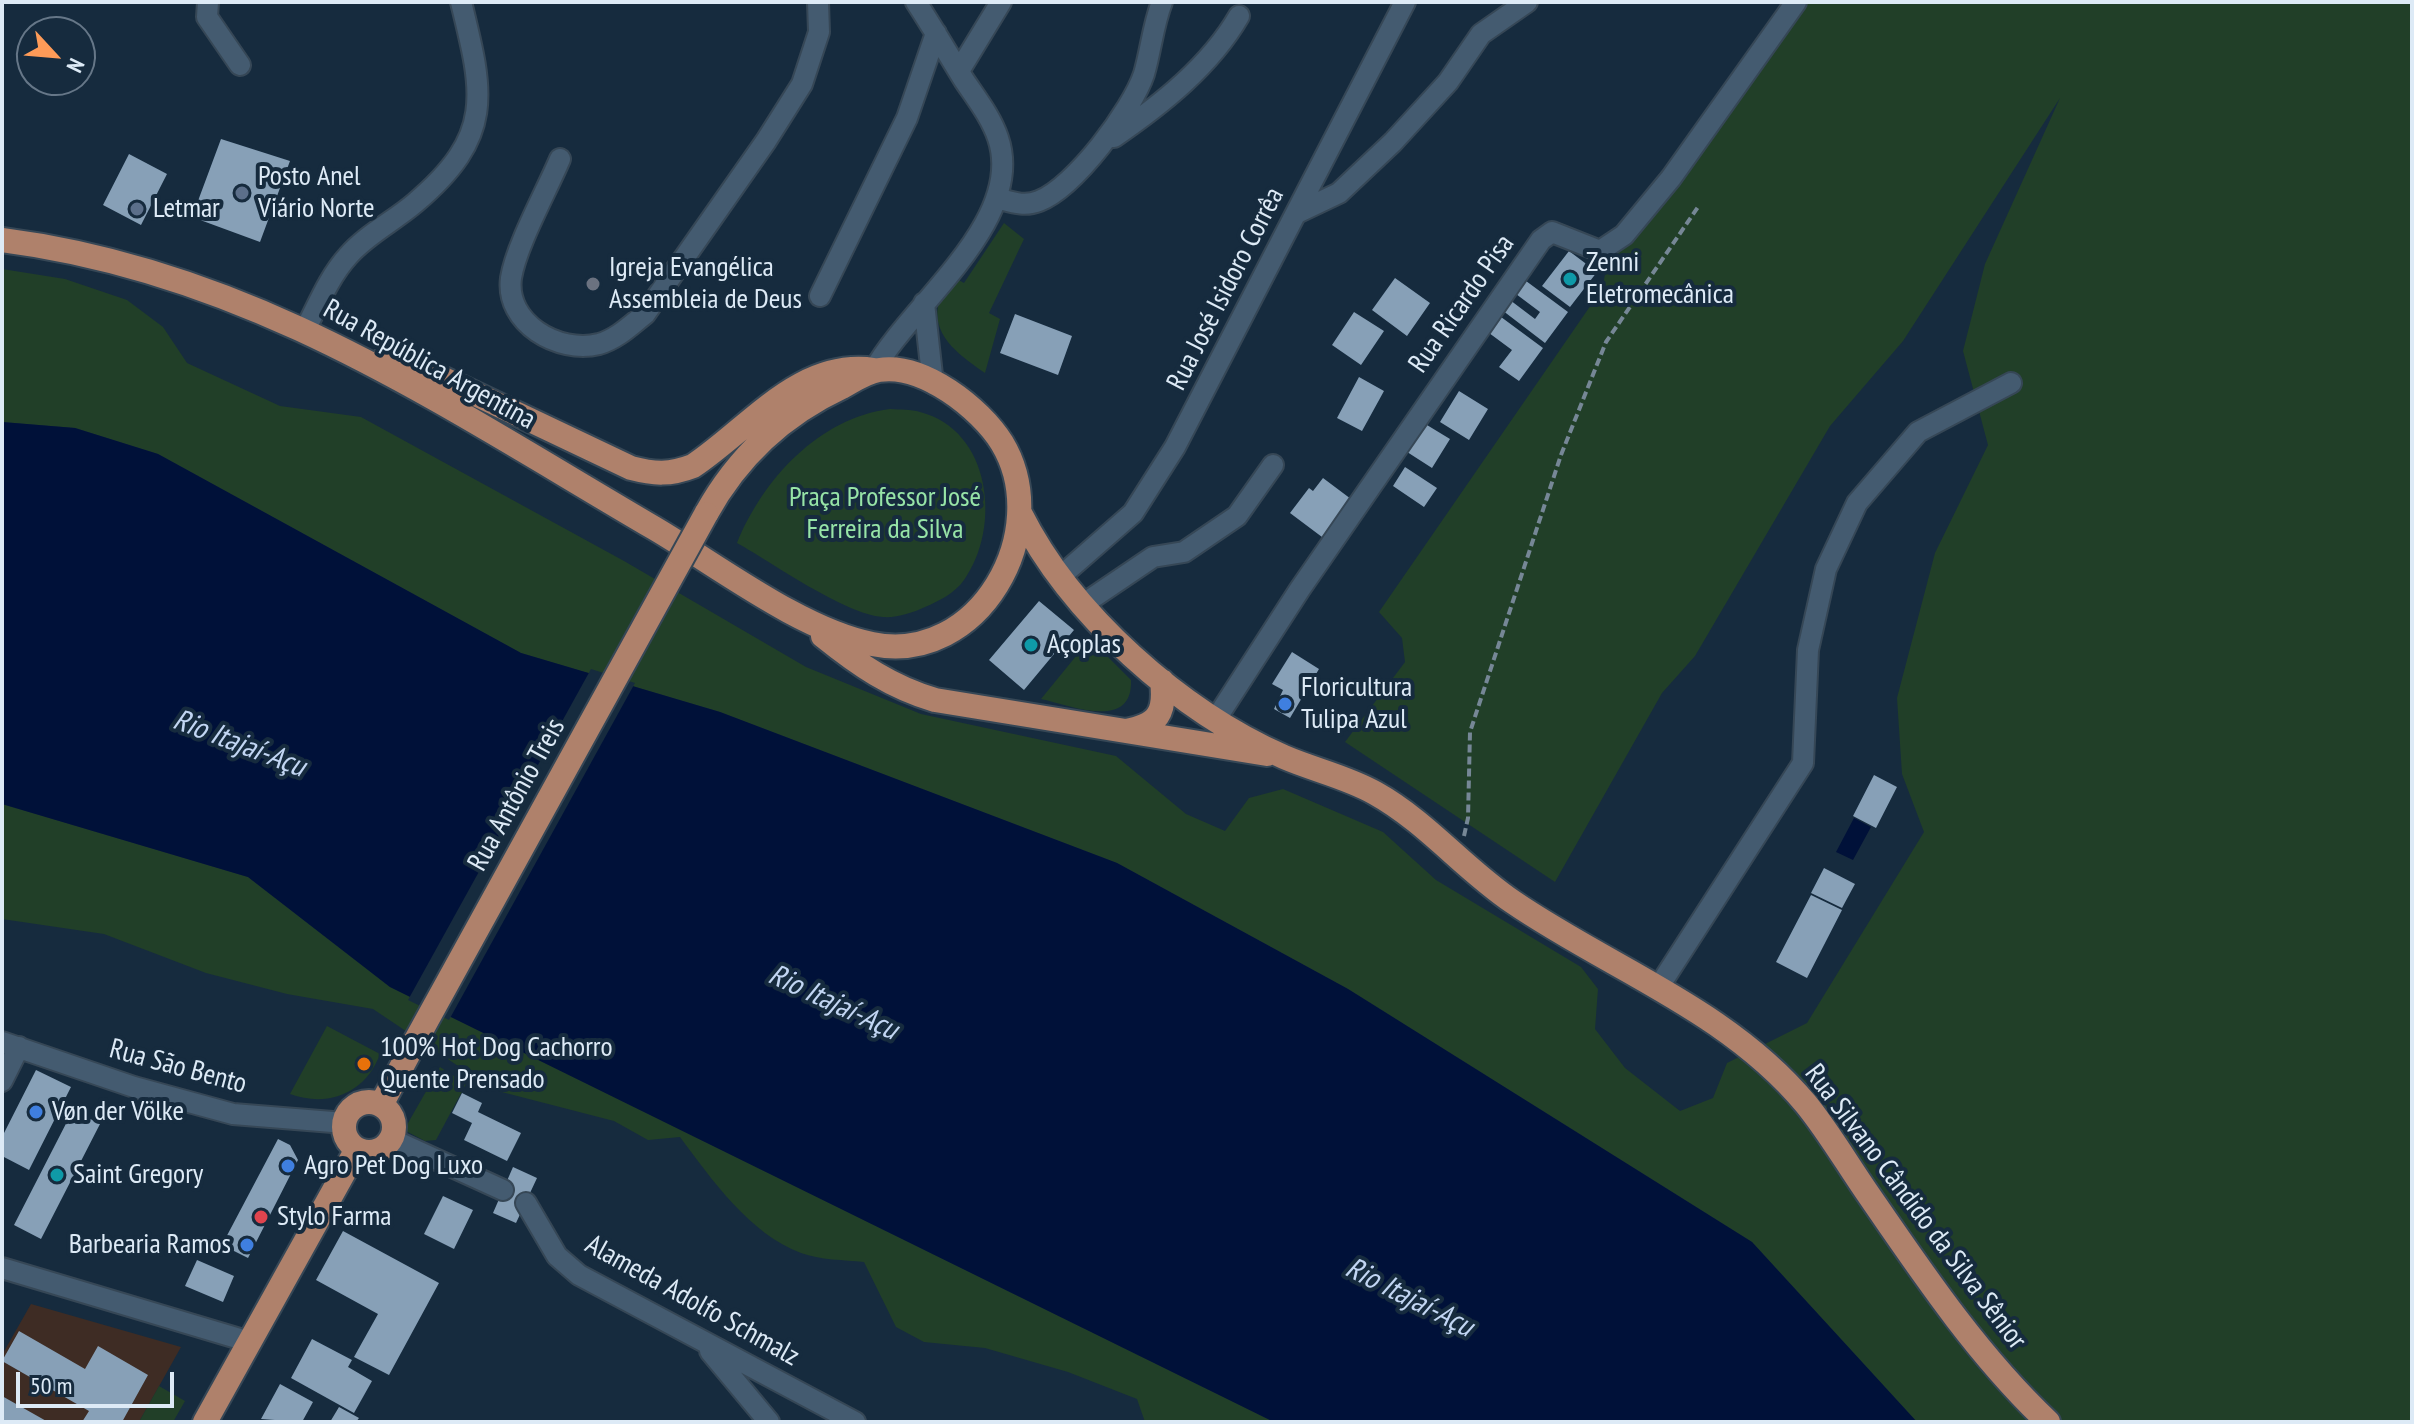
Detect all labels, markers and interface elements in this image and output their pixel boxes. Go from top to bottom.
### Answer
north arrow [16,16,96,96]
text: N [61,54,91,77]
place label: Posto Anel Viário Norte [258,160,375,226]
street label: Rua José Isidoro Corrêa [1160,182,1292,396]
marker: Posto Anel Viário Norte [233,184,251,202]
place label: Letmar [153,192,220,226]
marker: Letmar [128,200,146,218]
street label: Rua Ricardo Pisa [1402,229,1522,379]
place label: Zenni Eletromecânica [1586,246,1734,312]
place label: Igreja Evangélica Assembleia de Deus [609,251,802,317]
marker: Zenni Eletromecânica [1561,270,1579,288]
marker: Igreja Evangélica Assembleia de Deus [584,275,602,293]
street label: Rua República Argentina [317,293,541,437]
park label: Praça Professor José Ferreira da Silva [789,481,981,547]
place label: Açoplas [1047,628,1121,662]
marker: Açoplas [1022,636,1040,654]
place label: Floricultura Tulipa Azul [1301,671,1412,737]
marker: Floricultura Tulipa Azul [1276,695,1294,713]
water label: Rio Itajaí-Açu [168,702,310,786]
street label: Rua Antônio Treis [461,713,573,877]
water label: Rio Itajaí-Açu [763,957,903,1049]
place label: 100% Hot Dog Cachorro Quente Prensado [380,1031,613,1097]
street label: Rua São Bento [106,1033,250,1101]
marker: 100% Hot Dog Cachorro Quente Prensado [355,1055,373,1073]
street label: Rua Silvano Cândido da Silva Sênior [1797,1058,2033,1356]
place label: Vøn der Völke [52,1095,184,1129]
marker: Vøn der Völke [27,1103,45,1121]
place label: Agro Pet Dog Luxo [304,1149,483,1183]
marker: Agro Pet Dog Luxo [279,1157,297,1175]
place label: Saint Gregory [73,1158,203,1192]
marker: Saint Gregory [48,1166,66,1184]
place label: Stylo Farma [277,1200,391,1234]
marker: Stylo Farma [252,1208,270,1226]
place label: Barbearia Ramos [69,1228,231,1262]
street label: Alameda Adolfo Schmalz [579,1228,805,1374]
marker: Barbearia Ramos [238,1236,256,1254]
water label: Rio Itajaí-Açu [1339,1251,1479,1345]
scale bar [20,1356,178,1406]
text: 50 m [30,1370,72,1401]

